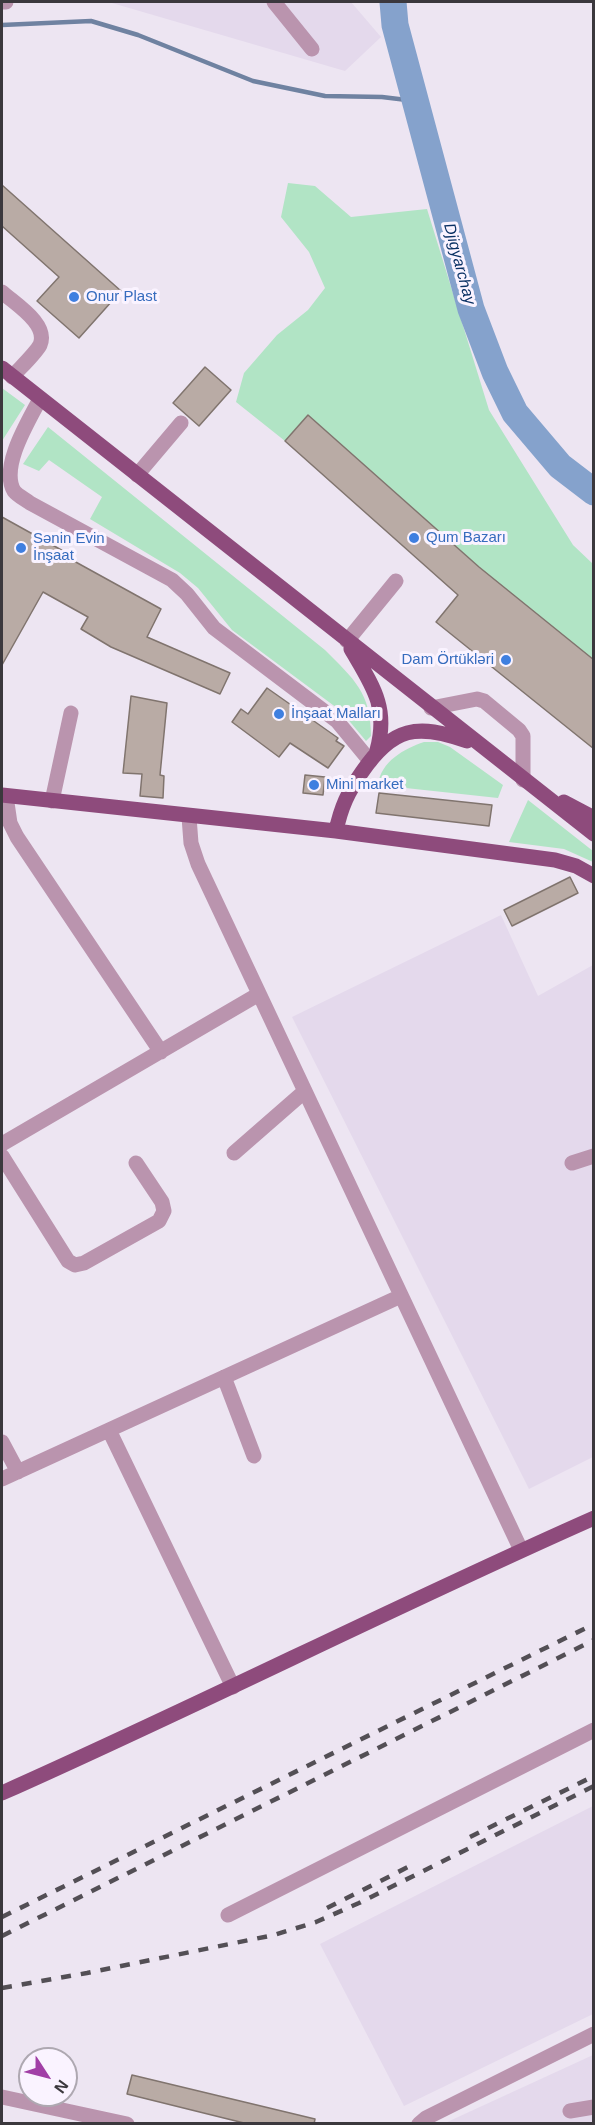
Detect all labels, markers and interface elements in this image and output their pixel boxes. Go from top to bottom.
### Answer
water label: Djigyarchay [439,221,479,307]
place label: Onur Plast [86,288,157,306]
marker: Onur Plast [67,290,81,304]
place label: Qum Bazarı [426,529,506,547]
place label: Sənin Evin İnşaat [33,530,105,565]
marker: Qum Bazarı [407,531,421,545]
marker: Sənin Evin İnşaat [14,541,28,555]
place label: Dam Örtükləri [401,651,494,669]
marker: Dam Örtükləri [499,653,513,667]
place label: İnşaat Malları [291,705,381,723]
marker: İnşaat Malları [272,707,286,721]
place label: Mini market [326,776,404,794]
marker: Mini market [307,778,321,792]
north arrow [18,2047,78,2107]
text: N [51,2077,72,2096]

